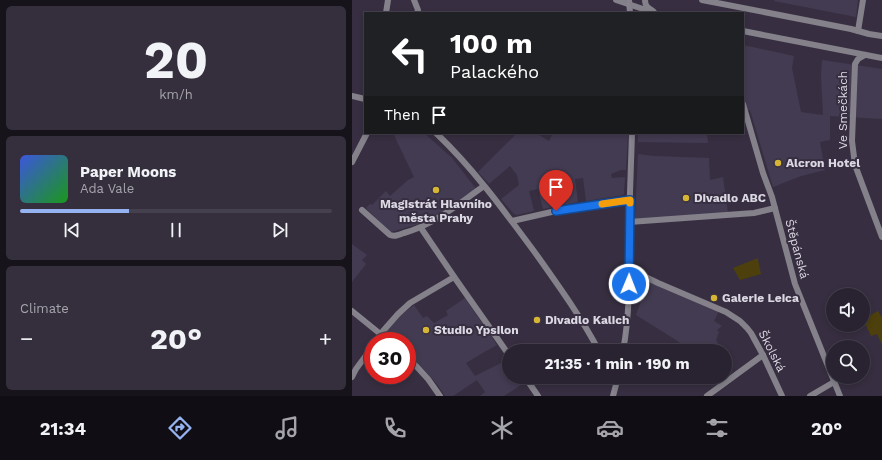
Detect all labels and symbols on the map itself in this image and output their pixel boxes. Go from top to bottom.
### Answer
street label: Ve Smečkách [836,71,850,149]
place label: Alcron Hotel [786,156,860,170]
marker: Alcron Hotel [773,158,783,168]
pin [539,170,573,211]
marker: Magistrát Hlavního města Prahy [431,185,441,195]
place label: Divadlo ABC [694,191,766,205]
marker: Divadlo ABC [681,193,691,203]
place label: Magistrát Hlavního města Prahy [380,197,492,225]
street label: Štěpánská [782,218,812,281]
position arrow [608,263,650,305]
place label: Galerie Leica [722,291,799,305]
marker: Galerie Leica [709,293,719,303]
place label: Divadlo Kalich [545,313,630,327]
marker: Divadlo Kalich [532,315,542,325]
place label: Studio Ypsilon [434,323,519,337]
marker: Studio Ypsilon [421,325,431,335]
street label: Školská [756,328,789,374]
speed limit sign: 30 [364,332,416,384]

